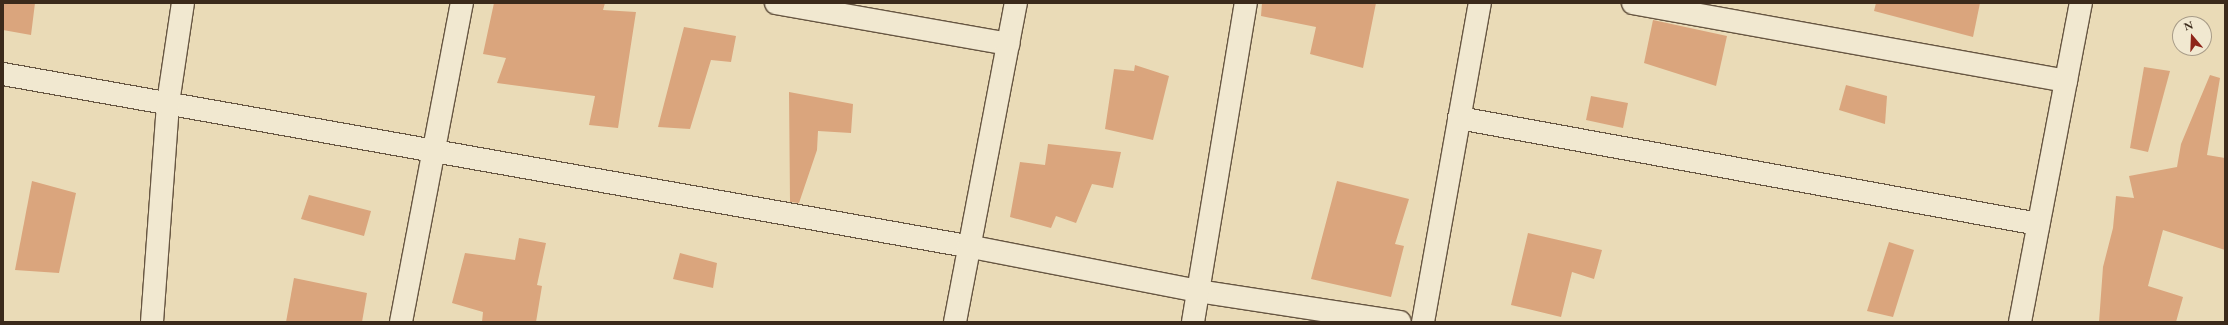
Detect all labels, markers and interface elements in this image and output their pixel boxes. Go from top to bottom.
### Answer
north arrow [2172,16,2212,56]
text: N [2182,18,2195,34]

